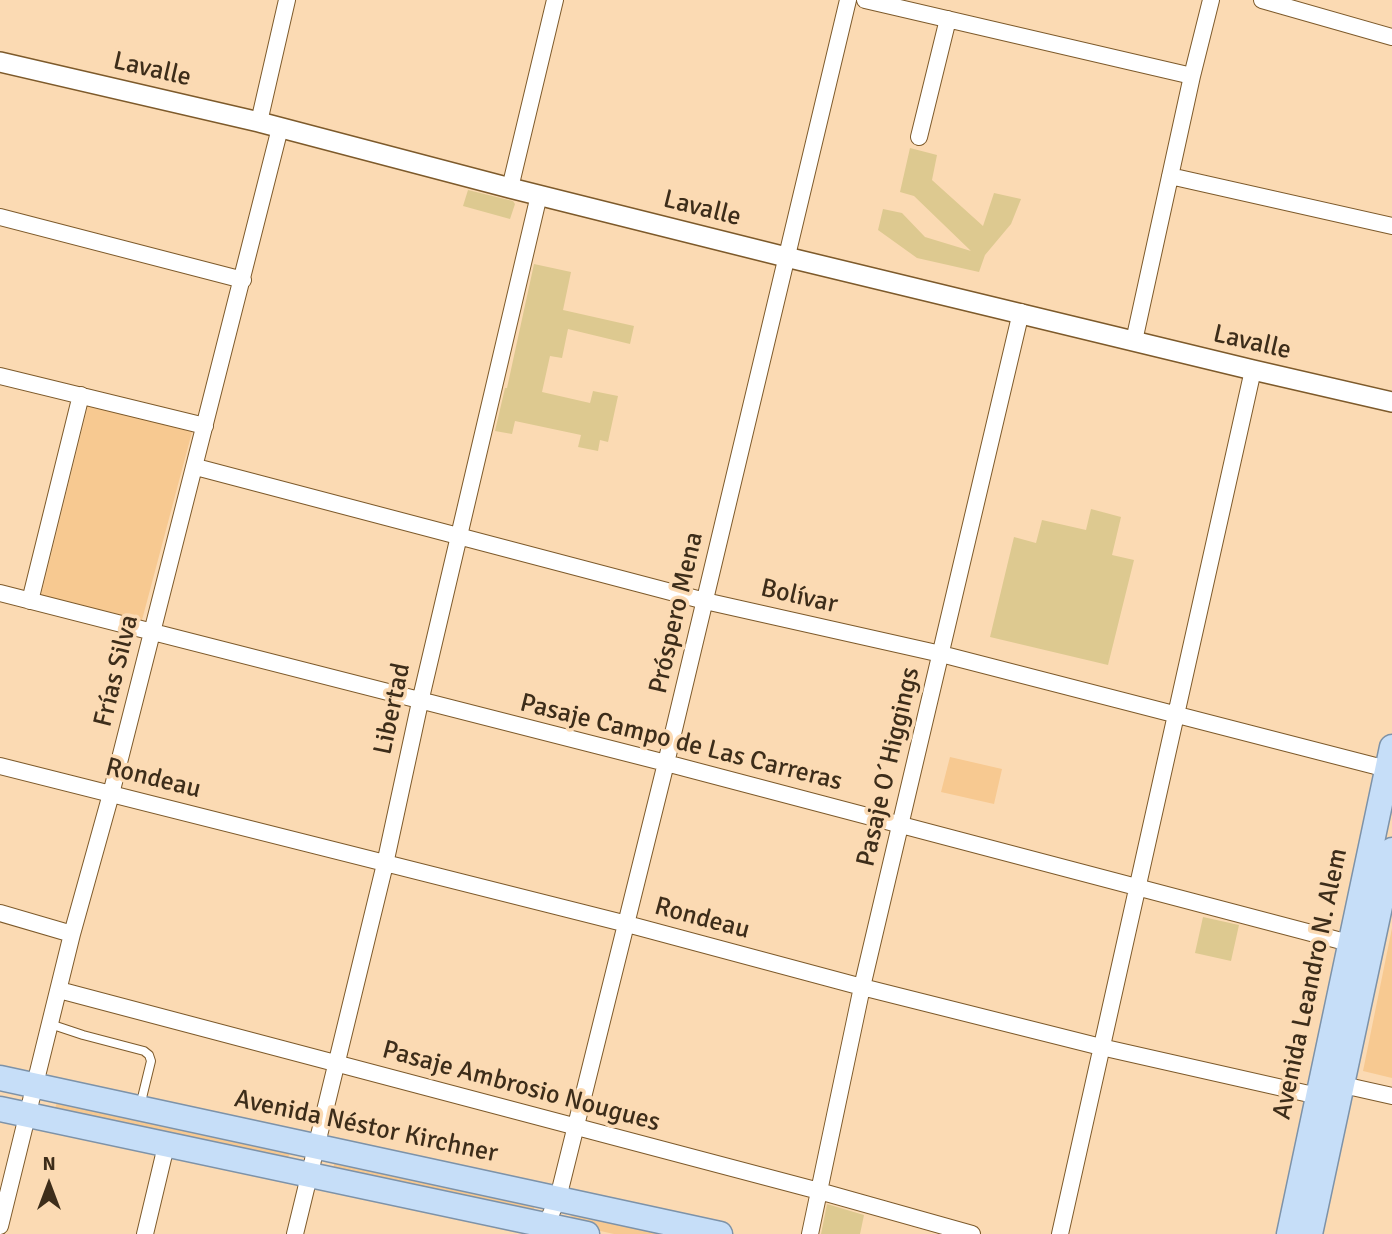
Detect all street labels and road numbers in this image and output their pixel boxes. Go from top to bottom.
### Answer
street label: Lavalle [110,46,194,94]
street label: Lavalle [660,184,744,234]
street label: Lavalle [1210,319,1294,367]
street label: Próspero Mena [643,529,711,697]
street label: Bolívar [757,573,841,621]
street label: Frías Silva [88,612,146,730]
street label: Libertad [368,660,418,758]
street label: Pasaje O´Higgings [851,664,927,870]
street label: Pasaje Campo de Las Carreras [517,688,845,798]
street label: Rondeau [102,752,204,806]
street label: Avenida Leandro N. Alem [1267,846,1355,1122]
street label: Rondeau [651,891,753,947]
street label: Pasaje Ambrosio Nougues [379,1035,663,1139]
street label: Avenida Néstor Kirchner [231,1084,501,1170]

